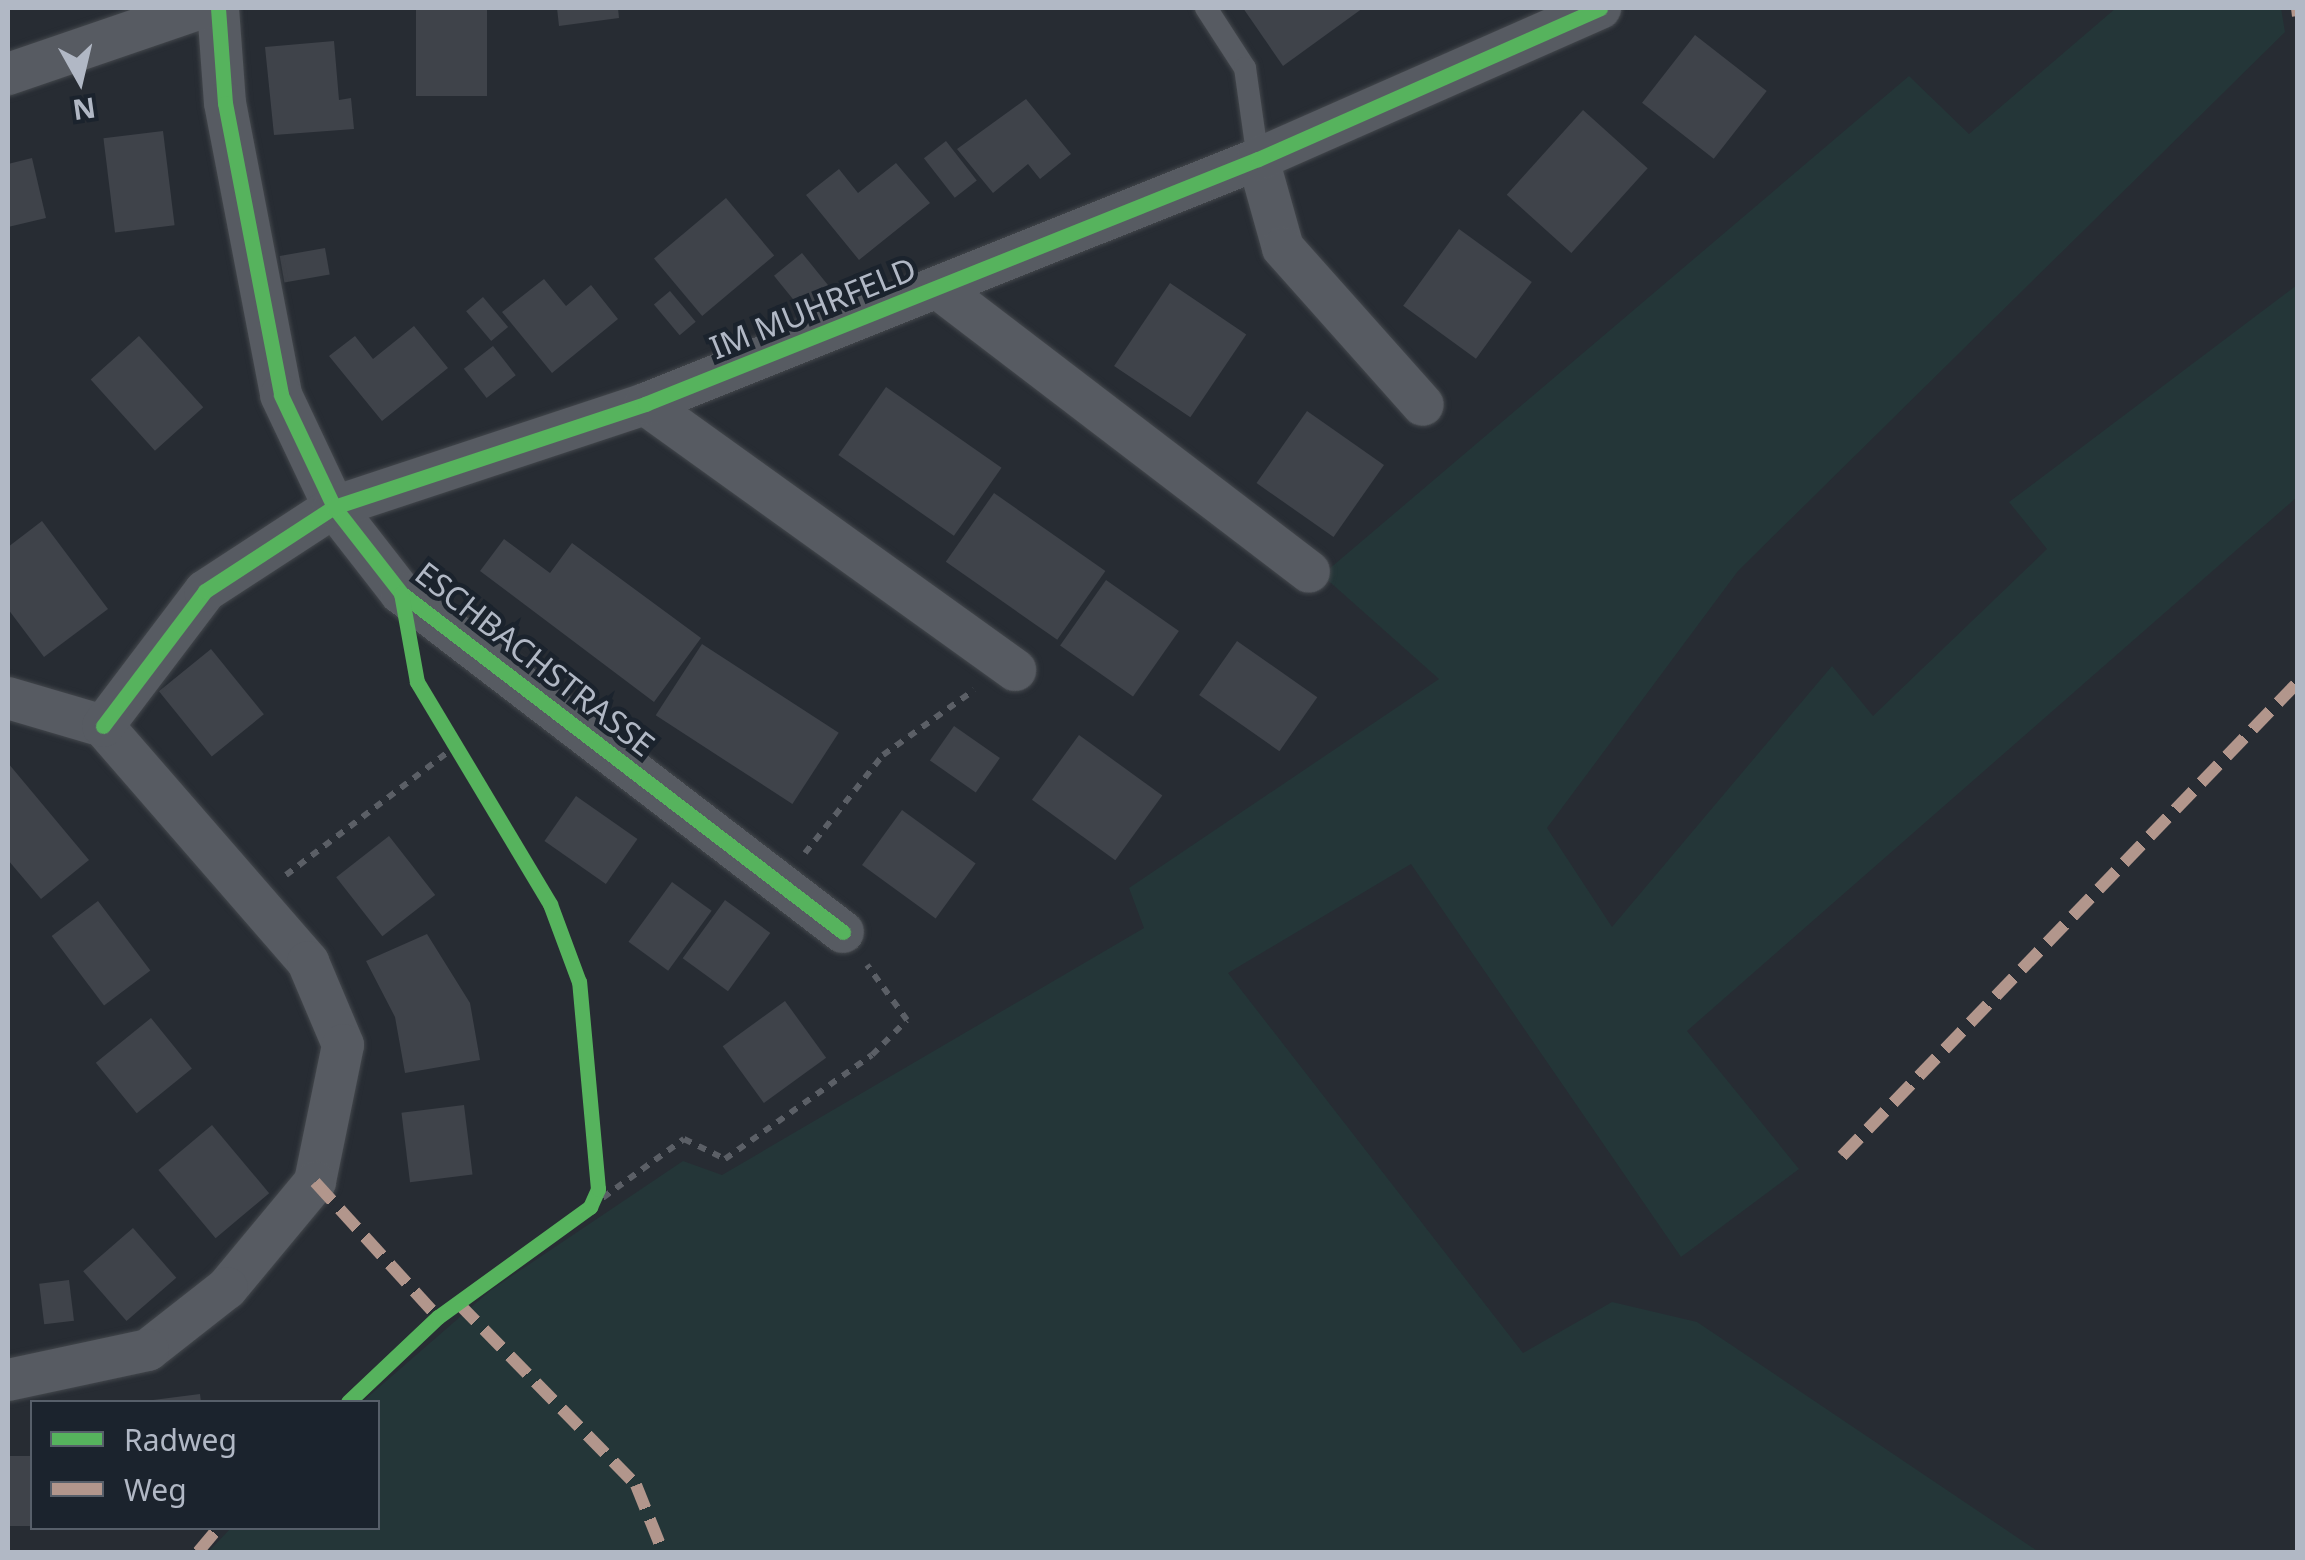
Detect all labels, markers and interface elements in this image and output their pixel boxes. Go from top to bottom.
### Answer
north arrow [30,30,130,130]
text: N [70,89,98,130]
street label: IM MUHRFELD [704,249,922,367]
street label: ESCHBACHSTRASSE [408,554,662,764]
legend [30,1400,380,1530]
text: Radweg [124,1419,237,1460]
text: Weg [124,1469,187,1510]

